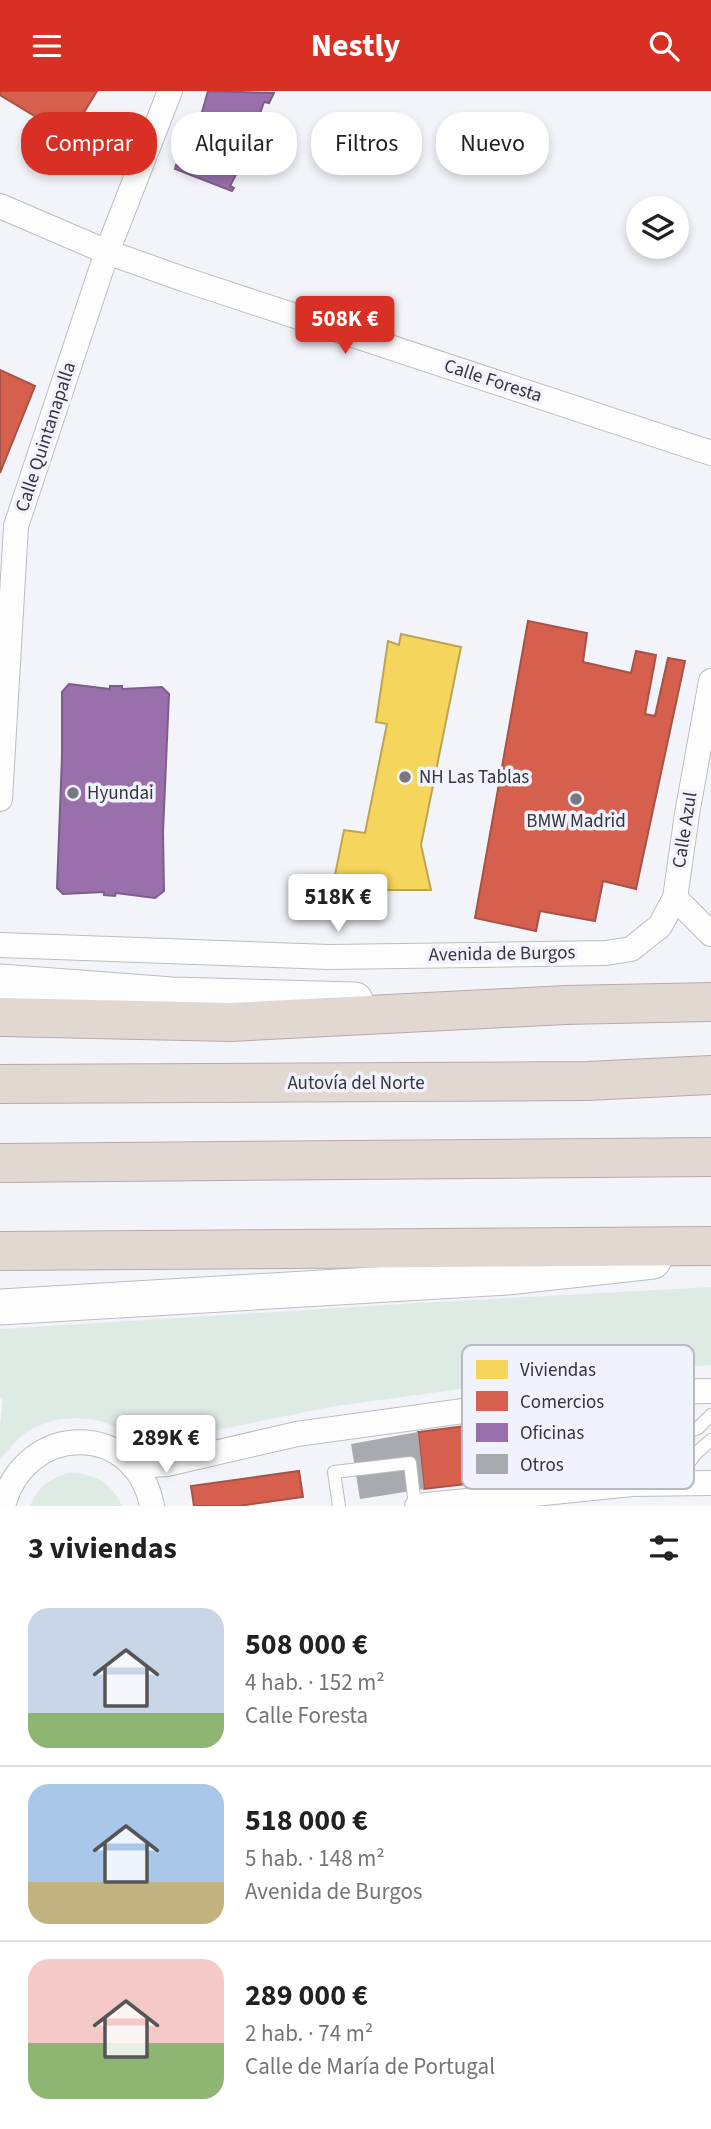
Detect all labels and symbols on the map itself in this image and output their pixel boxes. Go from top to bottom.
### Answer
pin: 508K € [288,296,402,356]
street label: Calle Foresta [440,352,546,410]
street label: Calle Quintanapalla [9,359,83,515]
place label: NH Las Tablas [419,764,529,791]
marker: NH Las Tablas [397,769,413,785]
place label: Hyundai [87,780,154,807]
marker: Hyundai [65,785,81,801]
street label: Calle Azul [666,790,704,870]
marker: BMW Madrid [568,791,584,807]
place label: BMW Madrid [526,808,626,835]
pin: 518K € [281,875,395,934]
street label: Avenida de Burgos [428,939,576,969]
street label: Autovía del Norte [287,1070,425,1097]
legend [462,1345,694,1489]
text: Viviendas [520,1357,596,1384]
text: Comercios [520,1389,604,1416]
pin: 289K € [109,1415,223,1475]
text: Oficinas [520,1420,584,1447]
text: Otros [520,1452,564,1479]

